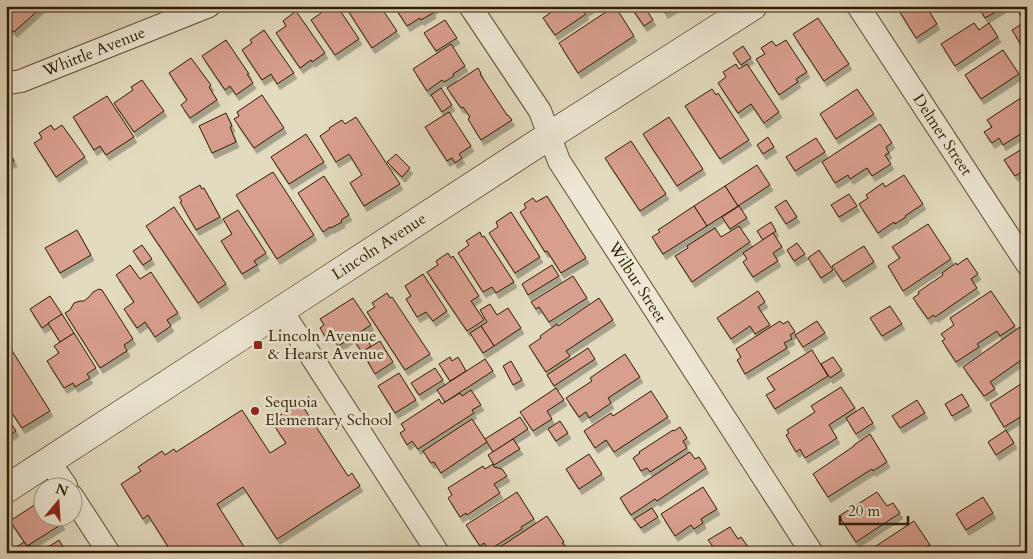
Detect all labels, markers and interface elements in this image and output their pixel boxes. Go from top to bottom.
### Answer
street label: Whittle Avenue [39,22,149,83]
street label: Delmer Street [907,90,977,180]
street label: Lincoln Avenue [328,208,431,285]
street label: Wilbur Street [602,237,672,327]
place label: Lincoln Avenue & Hearst Avenue [268,325,384,365]
marker: Lincoln Avenue & Hearst Avenue [252,339,264,351]
place label: Sequoia Elementary School [265,391,392,431]
marker: Sequoia Elementary School [249,405,261,417]
north arrow [32,476,82,526]
text: N [53,479,71,501]
scale bar [840,494,908,526]
text: 20 m [848,501,880,521]

